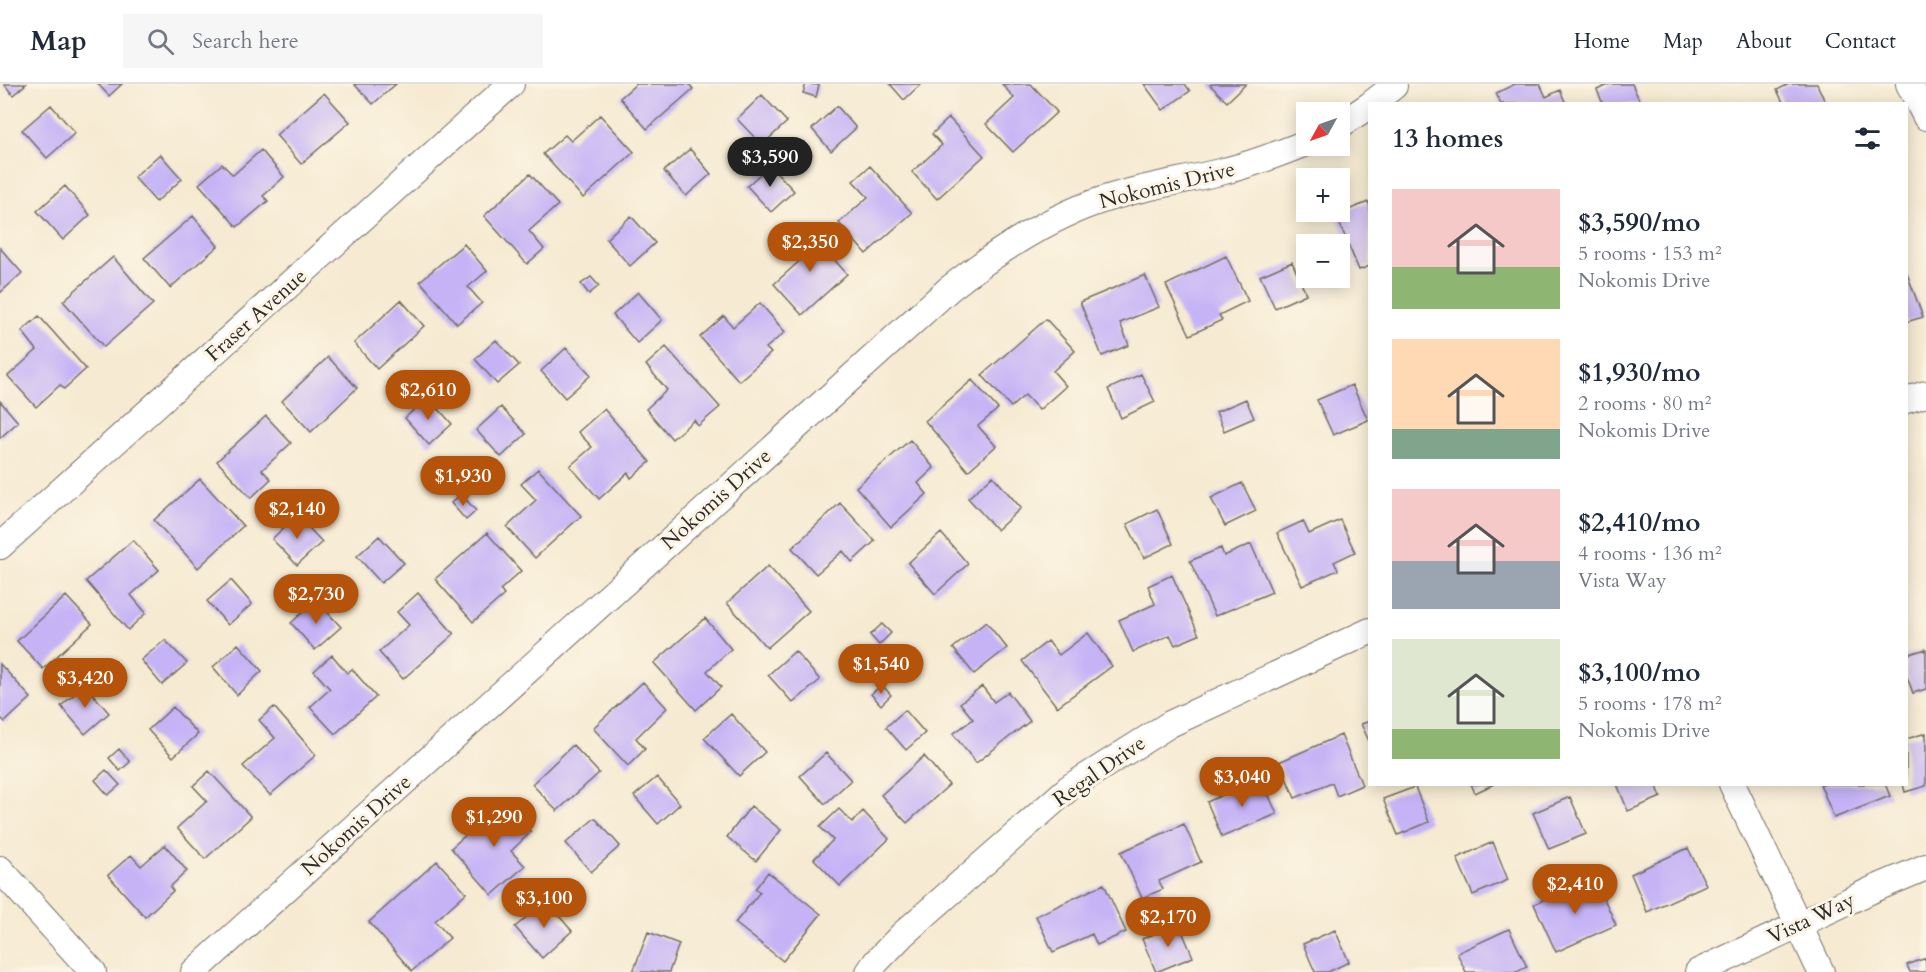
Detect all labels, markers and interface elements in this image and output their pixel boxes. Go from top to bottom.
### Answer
search box [123,14,543,68]
text: Map [30,22,87,60]
icon: search [144,25,177,58]
text: Search here [192,26,299,56]
text: Home [1574,27,1630,56]
text: Map [1663,27,1703,56]
text: About [1736,27,1792,56]
text: Contact [1825,27,1896,56]
north arrow [1296,102,1350,156]
map controls [1296,102,1350,288]
text: 13 homes [1392,121,1503,156]
icon: filters [1851,122,1884,155]
pin: $3,590 [721,137,819,188]
text: $3,590 [741,143,799,170]
street label: Nokomis Drive [1096,155,1238,216]
button: + [1296,168,1350,222]
text: $3,590/mo [1578,205,1701,240]
icon: home [1440,213,1512,285]
pin: $2,350 [761,222,859,273]
text: $2,350 [781,228,839,255]
button: − [1296,234,1350,288]
text: 5 rooms · 153 m² [1578,240,1722,267]
street label: Fraser Avenue [200,262,313,369]
text: Nokomis Drive [1578,267,1710,294]
text: $1,930/mo [1578,355,1701,390]
icon: home [1440,363,1512,435]
pin: $2,610 [379,370,477,421]
text: $2,610 [399,376,457,403]
text: 2 rooms · 80 m² [1578,390,1711,417]
text: Nokomis Drive [1578,417,1710,444]
street label: Nokomis Drive [655,442,778,557]
pin: $1,930 [414,456,512,507]
text: $1,930 [434,462,492,489]
pin: $2,140 [248,489,346,540]
text: $2,140 [268,495,326,522]
text: $2,410/mo [1578,505,1701,540]
icon: home [1440,513,1512,585]
text: 4 rooms · 136 m² [1578,540,1722,567]
text: Vista Way [1578,567,1667,594]
pin: $2,730 [267,574,365,625]
text: $2,730 [287,580,345,607]
pin: $1,540 [832,644,930,695]
text: $1,540 [852,650,910,677]
text: $3,100/mo [1578,655,1701,690]
pin: $3,420 [36,658,134,709]
icon: home [1440,663,1512,735]
text: $3,420 [56,664,114,691]
text: 5 rooms · 178 m² [1578,690,1722,717]
text: Nokomis Drive [1578,717,1710,744]
street label: Regal Drive [1047,729,1151,814]
pin: $3,040 [1193,757,1291,808]
text: $3,040 [1213,763,1271,790]
street label: Nokomis Drive [295,768,418,883]
pin: $1,290 [445,797,543,848]
text: $1,290 [465,803,523,830]
pin: $2,410 [1526,864,1624,915]
text: $2,410 [1546,870,1604,897]
pin: $3,100 [495,878,593,929]
text: $3,100 [515,884,573,911]
street label: Vista Way [1763,886,1860,951]
pin: $2,170 [1119,897,1217,948]
text: $2,170 [1139,903,1197,930]

